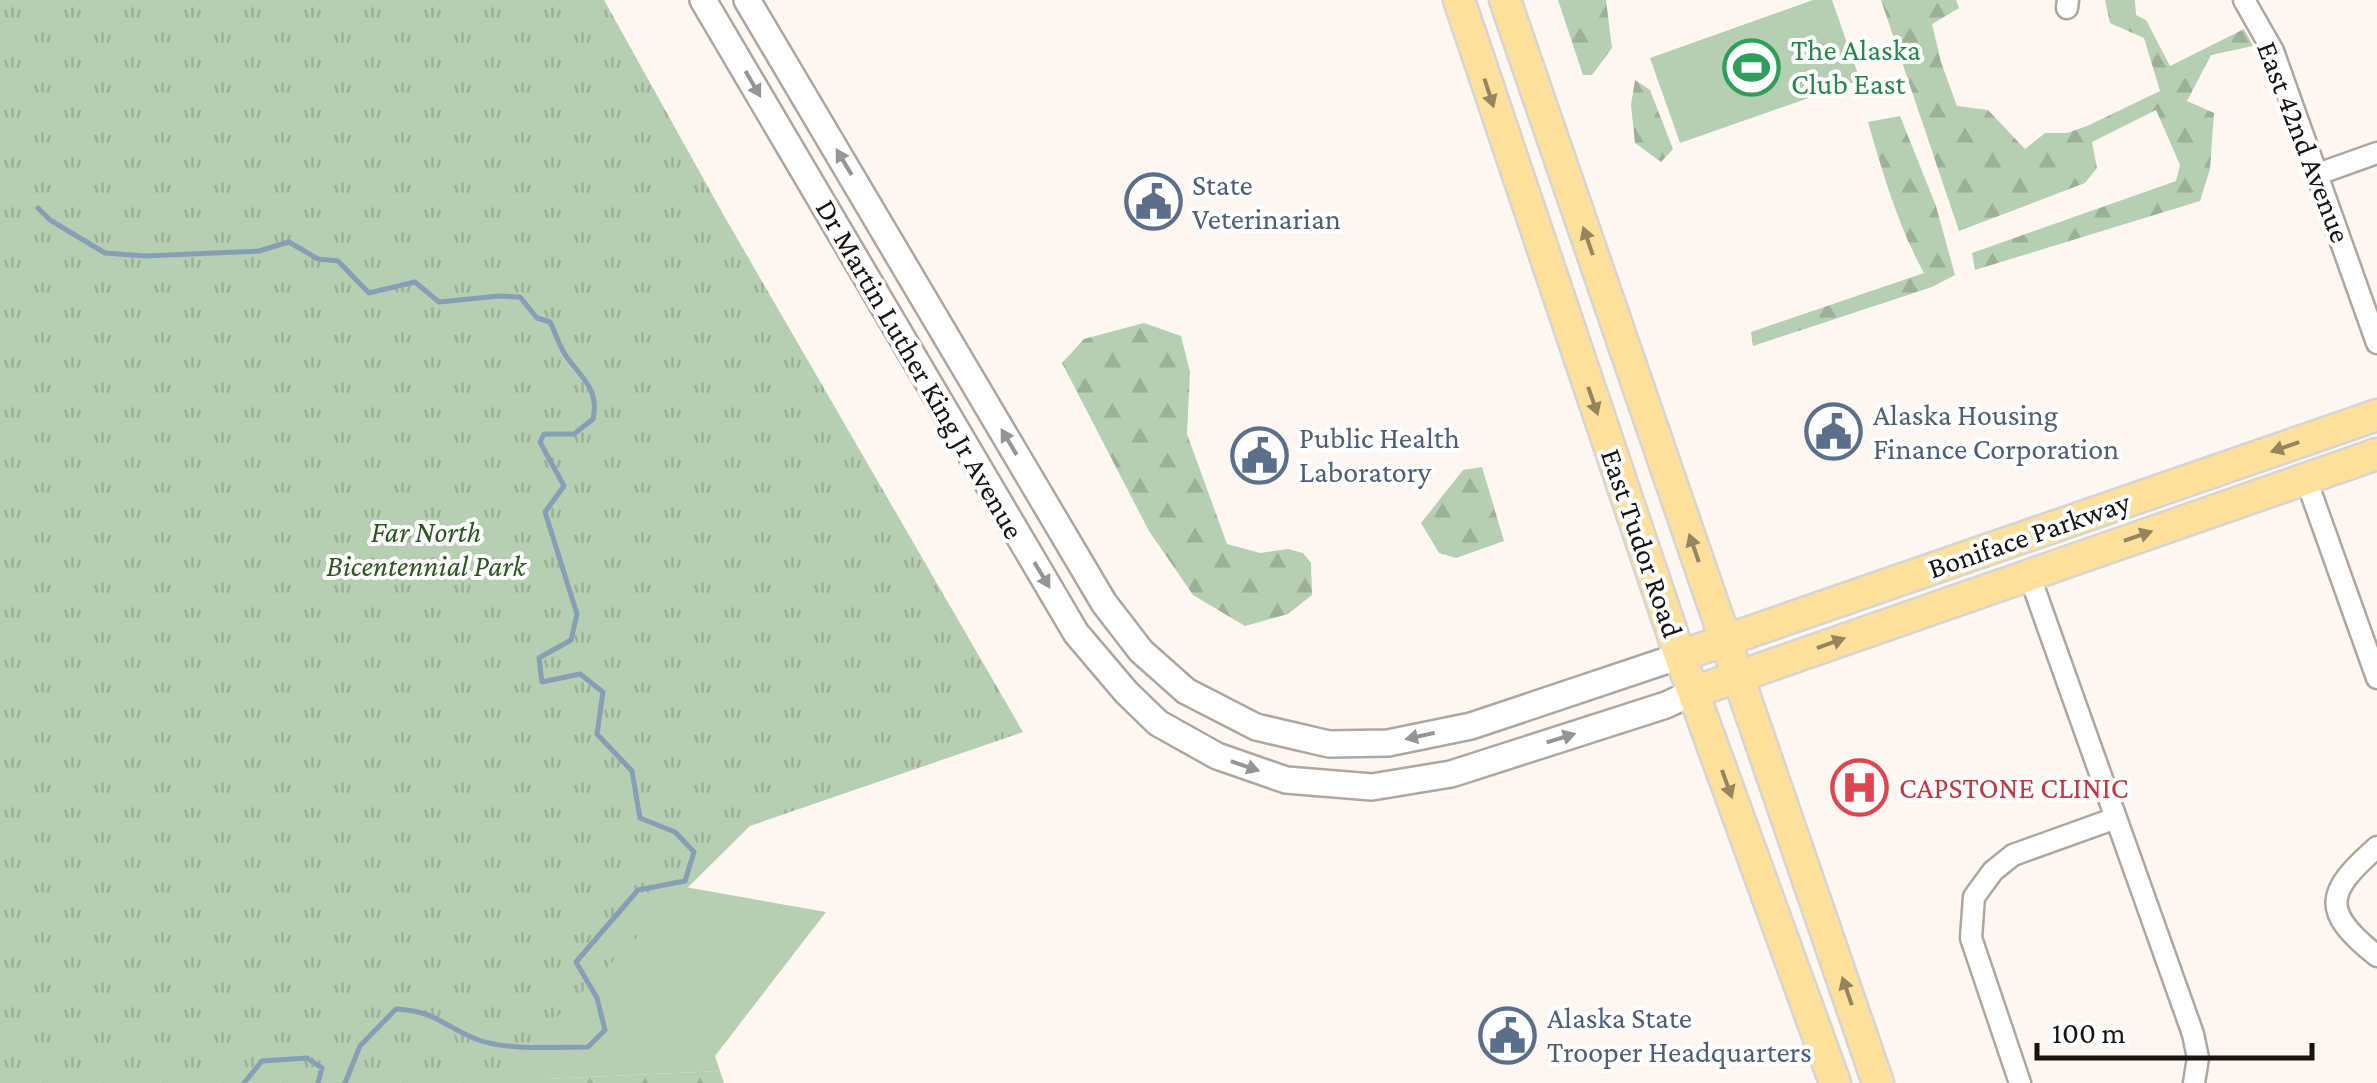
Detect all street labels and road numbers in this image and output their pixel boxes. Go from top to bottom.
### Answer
street label: East 42nd Avenue [2251,37,2358,247]
street label: Dr Martin Luther King Jr Avenue [809,193,1031,545]
street label: East Tudor Road [1595,444,1690,642]
street label: Boniface Parkway [1924,484,2135,585]

